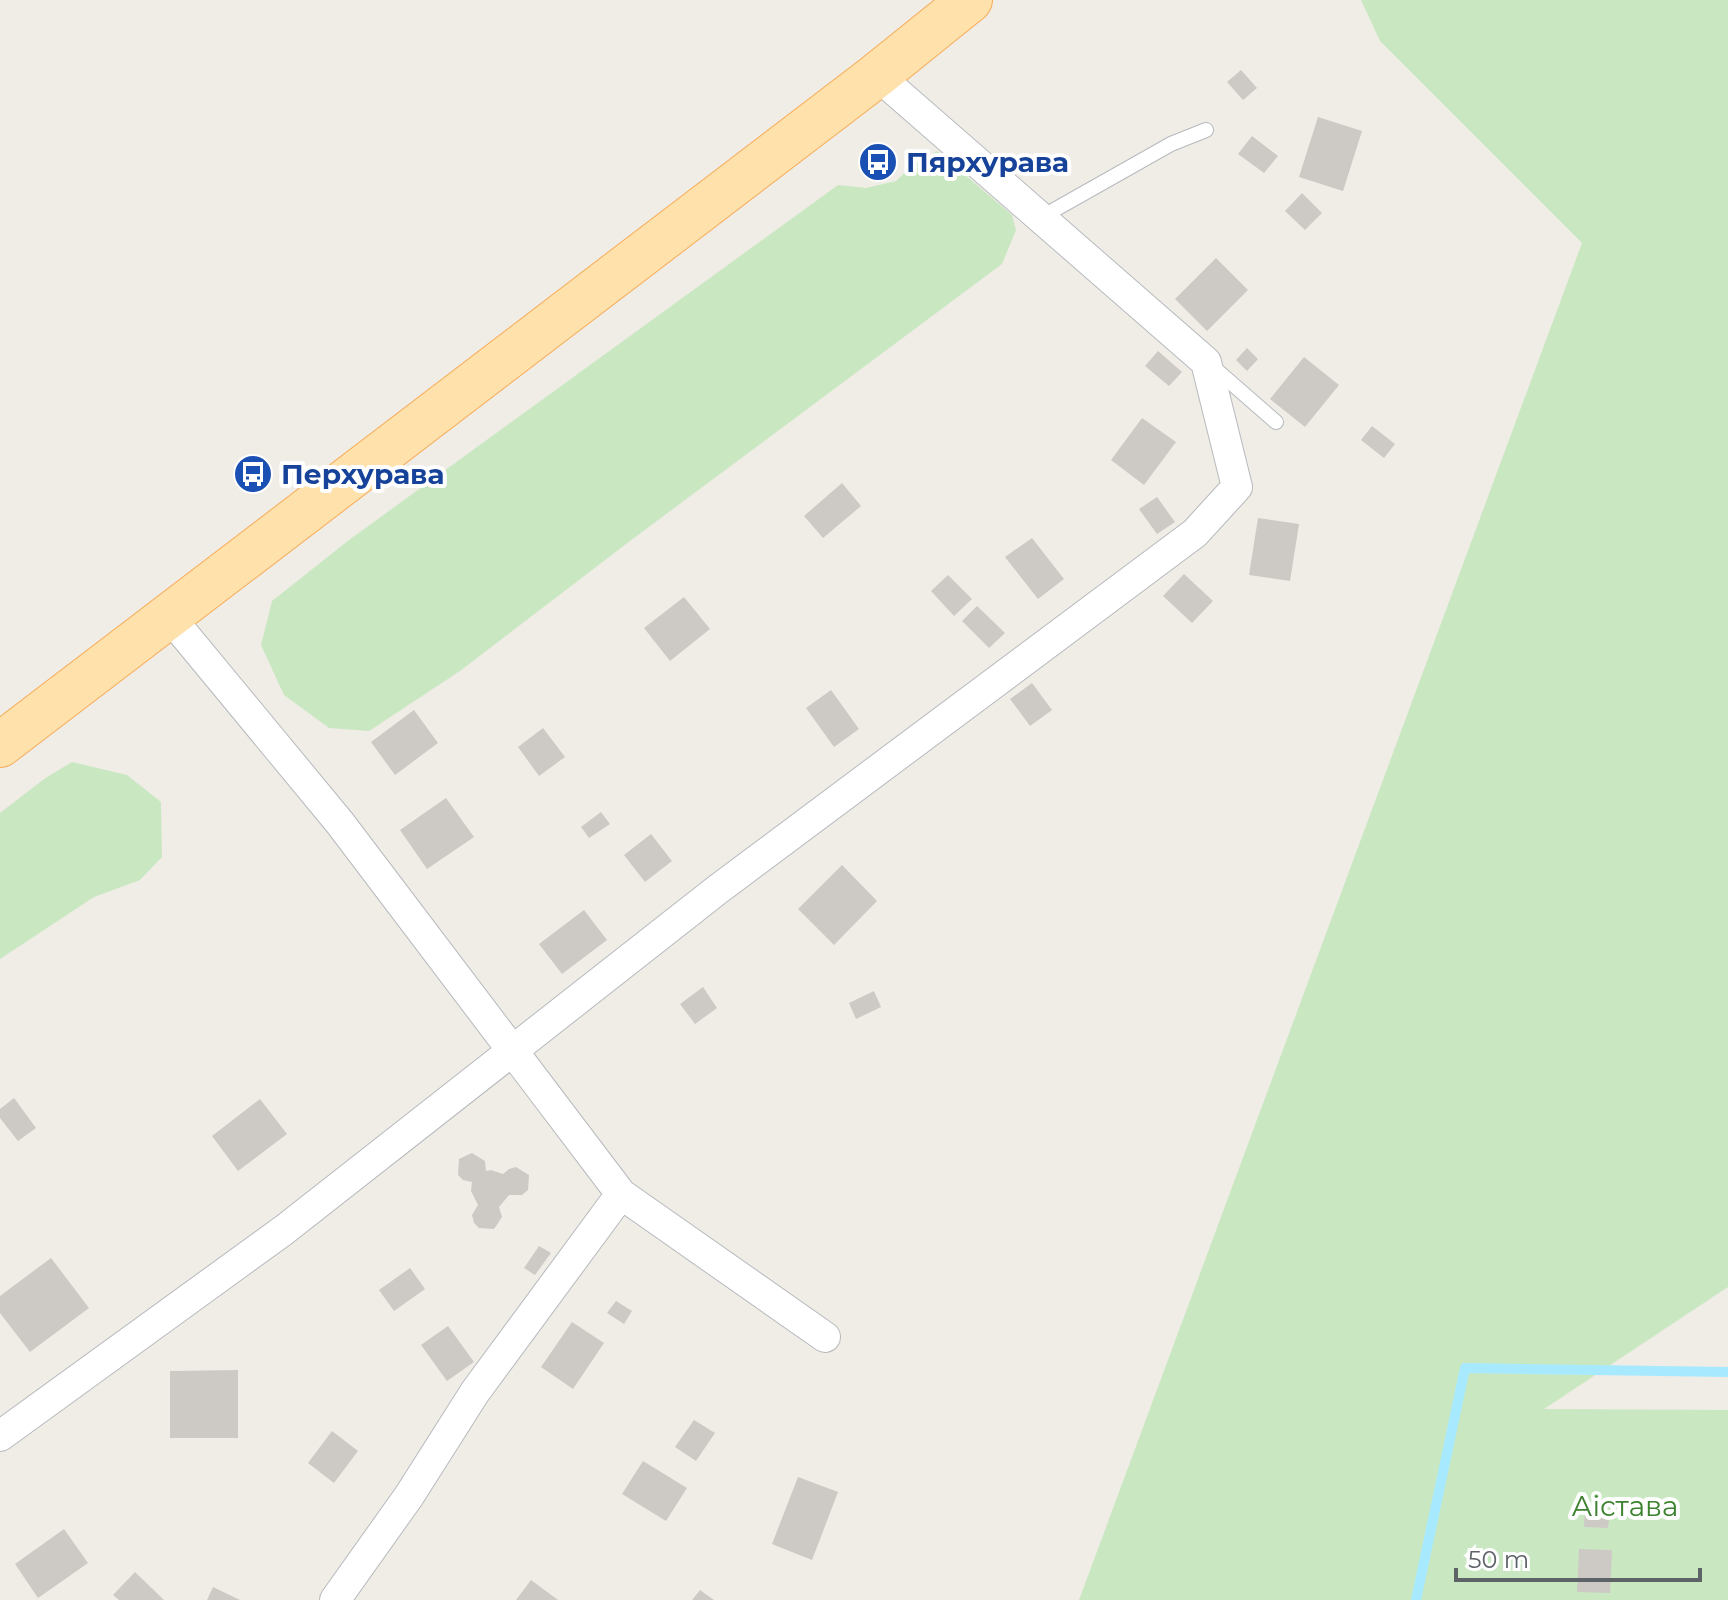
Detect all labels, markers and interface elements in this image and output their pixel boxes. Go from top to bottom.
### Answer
bus stop icon: Пярхурава [857,141,899,183]
place label: Пярхурава [906,145,1069,179]
bus stop icon: Перхурава [232,453,274,495]
place label: Перхурава [281,457,444,491]
park label: Аістава [1572,1489,1678,1523]
scale bar [1456,1532,1700,1582]
text: 50 m [1468,1545,1529,1574]

